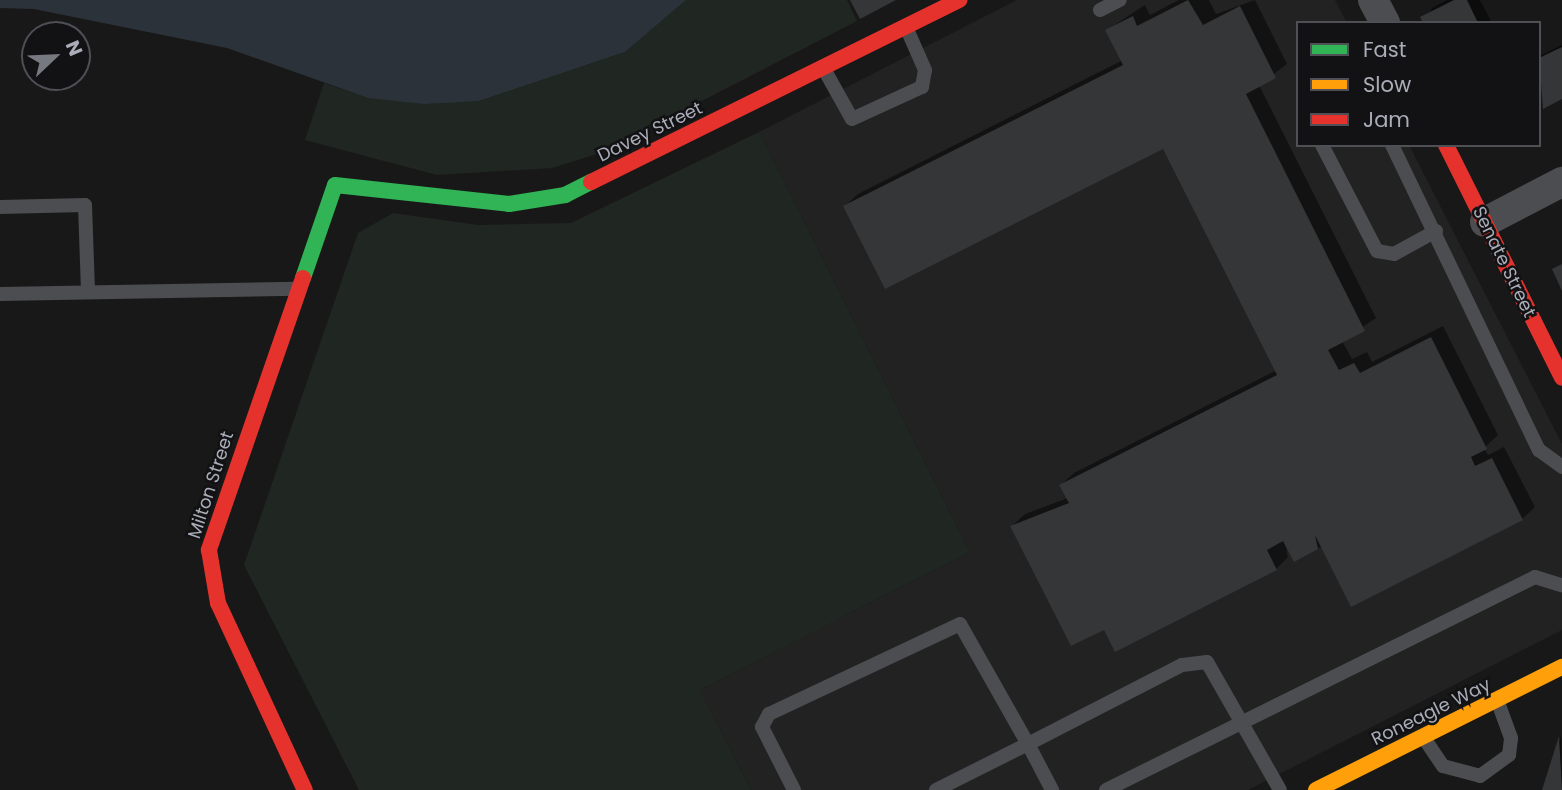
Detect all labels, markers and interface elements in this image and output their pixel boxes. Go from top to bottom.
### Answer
north arrow [21,21,91,91]
legend [1296,21,1541,147]
text: Fast [1363,35,1406,64]
text: N [59,37,89,60]
text: Slow [1363,70,1411,99]
street label: Davey Street [594,97,706,167]
text: Jam [1363,105,1410,134]
street label: Senate Street [1468,203,1540,321]
street label: Milton Street [184,429,238,541]
street label: Roneagle Way [1368,674,1494,750]

